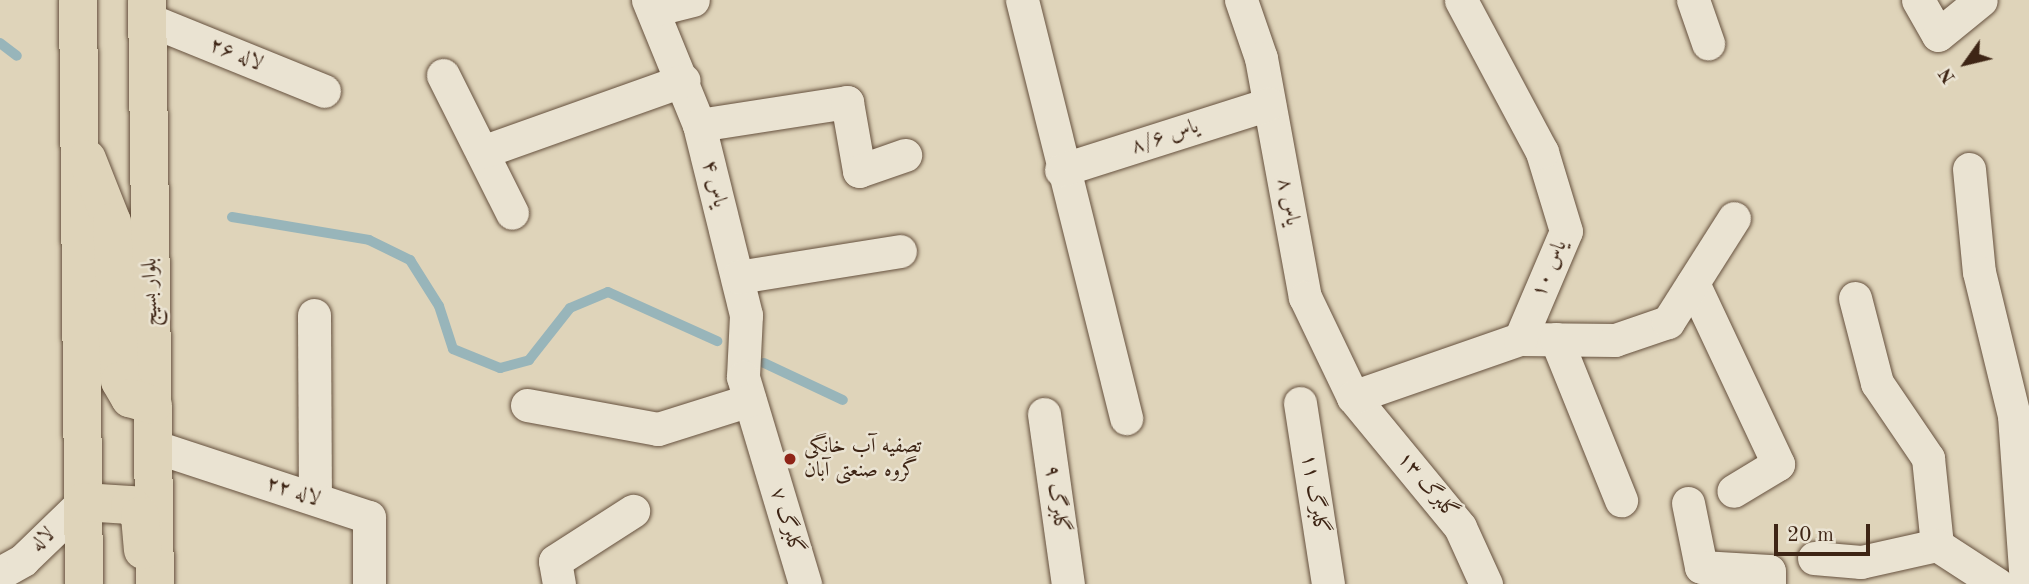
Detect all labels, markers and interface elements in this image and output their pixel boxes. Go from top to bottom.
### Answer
north arrow [1931,28,2001,98]
street label: لاله ۲۶ [206,33,266,77]
text: N [1936,64,1960,86]
street label: یاس ۸/۶ [1128,114,1202,160]
street label: یاس ۴ [696,158,732,210]
street label: یاس ۸ [1271,176,1305,228]
street label: یاس ۱۰ [1527,236,1573,302]
street label: بلوار بسیج [138,258,164,326]
place label: تصفیه آب خانگی گروه صنعتی آبان [804,434,922,484]
street label: گلبرگ ۱۳ [1391,447,1463,525]
marker: تصفیه آب خانگی گروه صنعتی آبان [782,451,798,467]
street label: گلبرگ ۱۱ [1295,452,1333,536]
street label: گلبرگ ۹ [1039,463,1073,535]
street label: لاله ۲۲ [263,471,323,513]
street label: گلبرگ ۷ [764,485,808,557]
scale bar [1777,510,1873,554]
street label: لاله [25,522,61,558]
text: 20 m [1787,525,1834,546]

